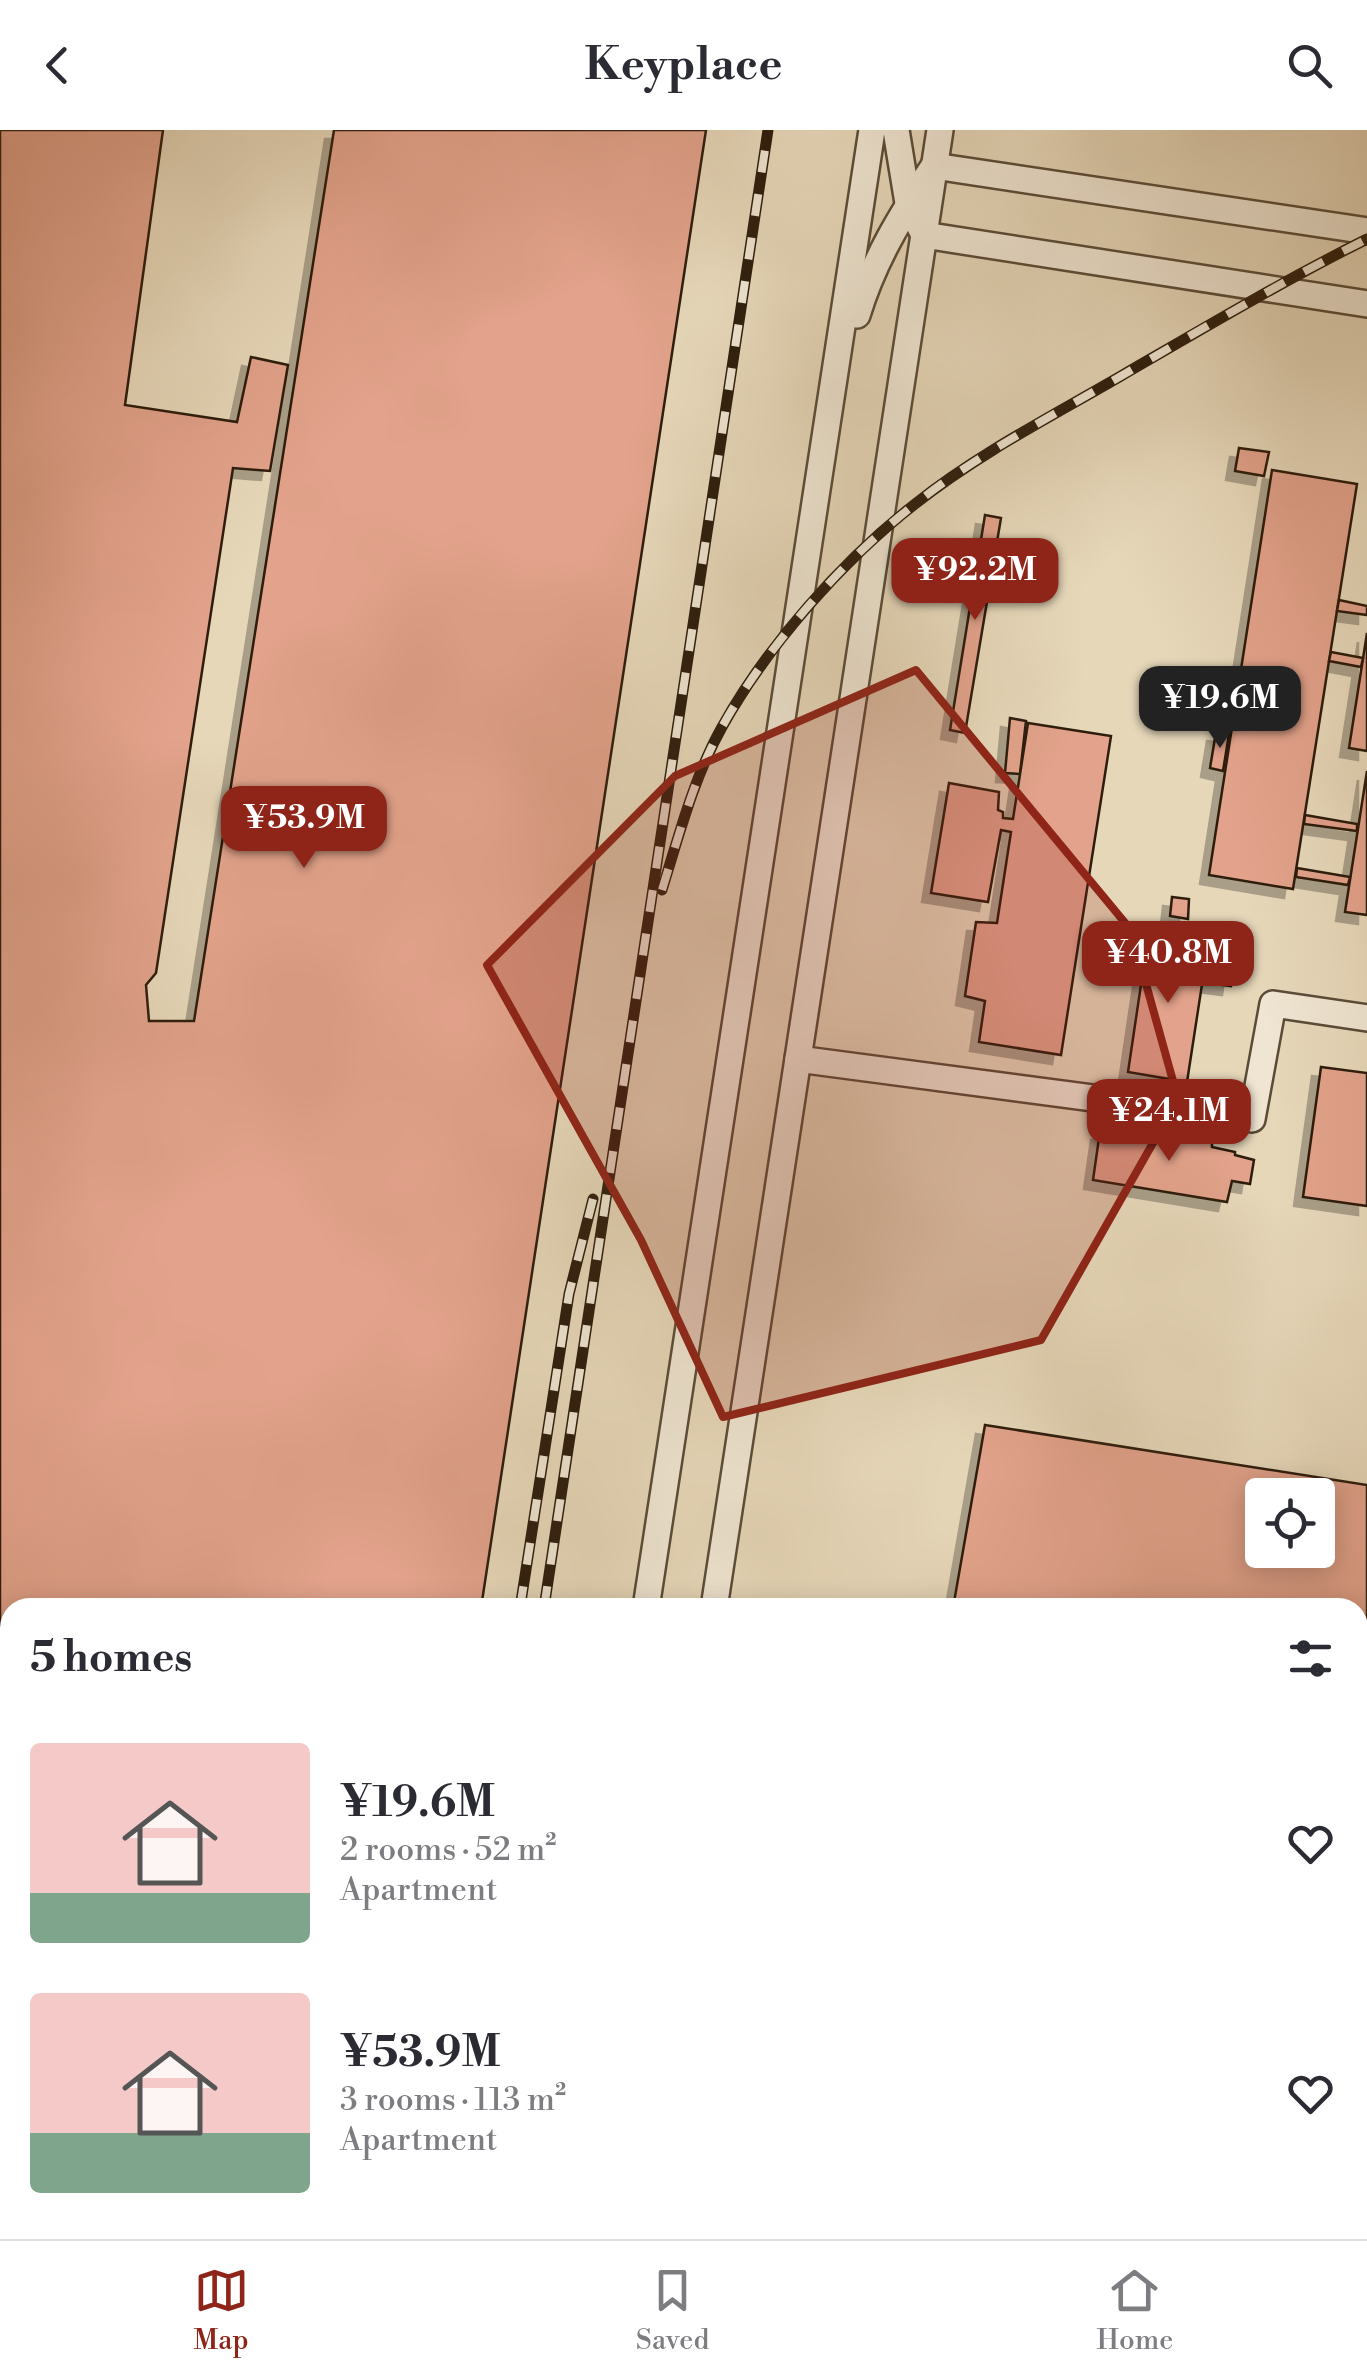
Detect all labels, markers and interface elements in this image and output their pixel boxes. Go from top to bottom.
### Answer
text: Keyplace [585,37,782,94]
icon: back [30,38,85,93]
icon: search [1282,38,1337,93]
pin: ¥92.2M [894,538,1056,623]
text: ¥92.2M [913,550,1037,590]
pin: ¥19.6M [1139,666,1301,751]
text: ¥19.6M [1161,678,1279,718]
pin: ¥53.9M [223,786,385,871]
text: ¥53.9M [243,798,365,838]
pin: ¥40.8M [1087,921,1249,1006]
text: ¥40.8M [1104,933,1232,973]
pin: ¥24.1M [1088,1079,1250,1164]
text: ¥24.1M [1109,1091,1229,1131]
map controls [1245,1478,1335,1568]
button: locate [1245,1478,1335,1568]
icon: filters [1283,1631,1338,1686]
text: 5 homes [30,1632,192,1685]
text: ¥19.6M [340,1777,495,1830]
icon: home [110,1783,230,1903]
icon: heart [1283,1816,1338,1871]
text: 2 rooms · 52 m² [340,1830,556,1870]
text: Apartment [340,1870,497,1910]
text: ¥53.9M [340,2027,500,2080]
icon: home [110,2033,230,2153]
icon: heart [1283,2066,1338,2121]
text: 3 rooms · 113 m² [340,2080,566,2120]
text: Apartment [340,2120,497,2160]
tab: Map [194,2263,249,2358]
tab: Saved [636,2263,709,2358]
tab: Home [1097,2263,1173,2358]

